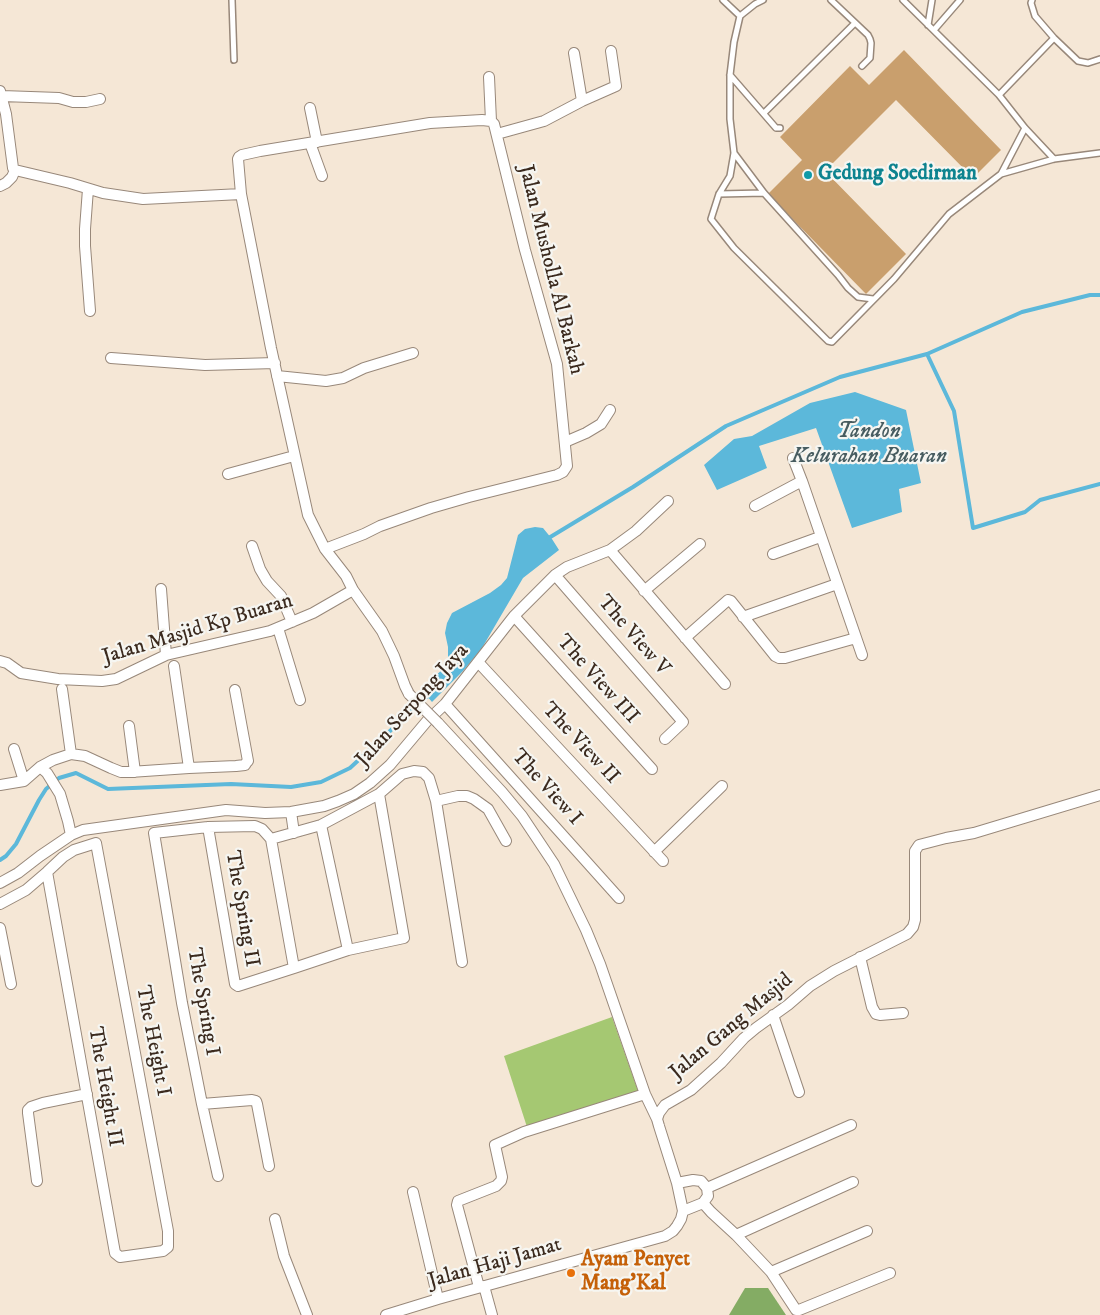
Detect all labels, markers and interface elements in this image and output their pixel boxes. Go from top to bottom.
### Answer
place label: Gedung Soedirman [818,162,977,188]
street label: Jalan Musholla Al Barkah [512,163,588,377]
marker: Gedung Soedirman [802,169,814,181]
water label: Tandon Kelurahan Buaran [791,419,947,471]
street label: Jalan Masjid Kp Buaran [100,589,296,671]
street label: The View V [591,591,675,681]
street label: The View III [550,630,644,730]
street label: Jalan Serpong Jaya [351,639,475,773]
street label: The View II [536,698,624,790]
street label: The View I [505,745,587,831]
street label: The Spring II [218,849,264,969]
street label: The Spring I [180,946,224,1058]
street label: Jalan Gang Masjid [665,968,799,1086]
street label: The Height I [129,983,175,1099]
street label: The Height II [81,1025,127,1149]
street label: Jalan Haji Jamat [426,1233,564,1295]
place label: Ayam Penyet Mang'Kal [581,1248,690,1298]
marker: Ayam Penyet Mang'Kal [565,1267,577,1279]

